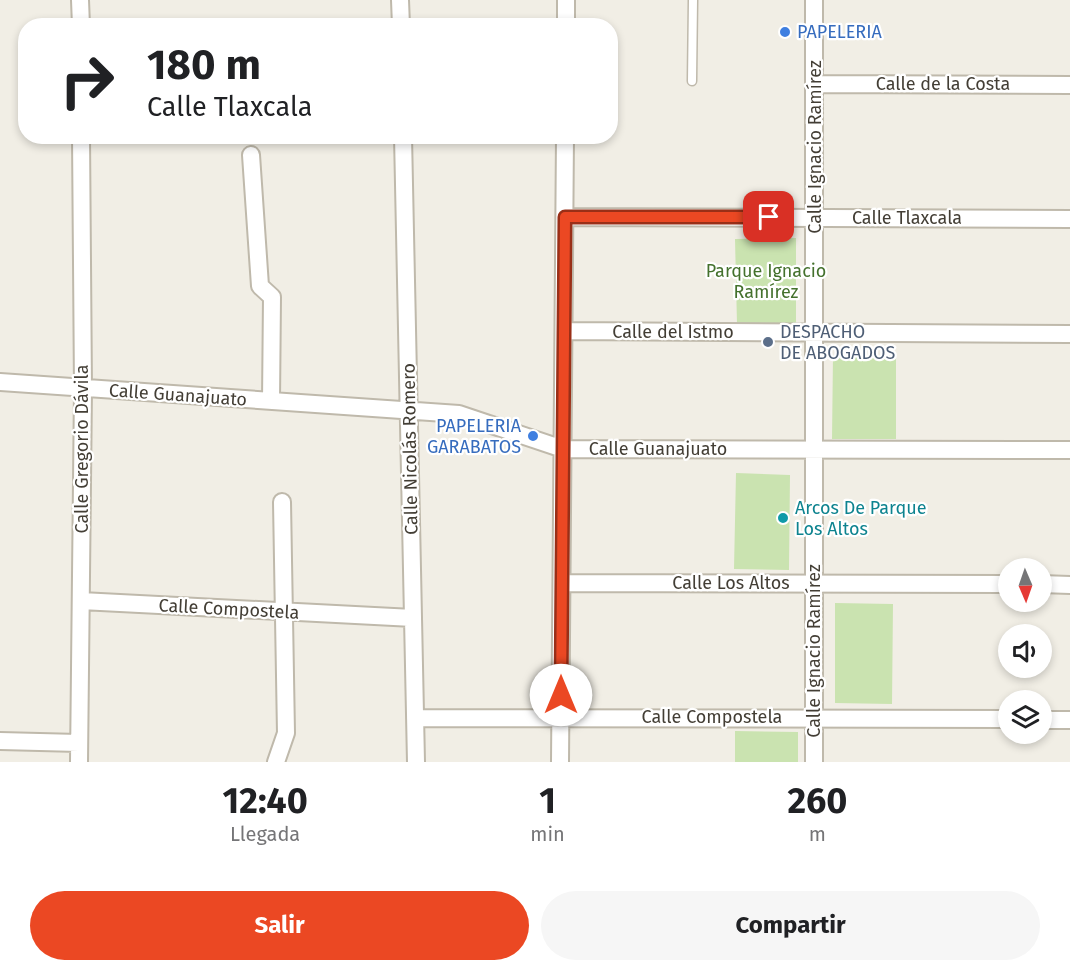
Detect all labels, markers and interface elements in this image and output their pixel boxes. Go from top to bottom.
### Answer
place label: PAPELERIA [797,21,883,43]
marker: PAPELERIA [778,25,792,39]
text: 180 m [147,40,261,90]
icon: right [48,42,126,120]
street label: Calle Ignacio Ramírez [804,60,826,234]
street label: Calle de la Costa [876,73,1010,95]
text: Calle Tlaxcala [147,91,312,123]
pin [743,191,794,242]
icon: arrive [752,200,785,233]
street label: Calle Tlaxcala [852,207,962,229]
park label: Parque Ignacio Ramírez [706,260,826,303]
street label: Calle del Istmo [612,321,734,343]
place label: DESPACHO DE ABOGADOS [780,321,895,364]
marker: DESPACHO DE ABOGADOS [761,335,775,349]
street label: Calle Nicolás Romero [398,363,422,535]
street label: Calle Gregorio Dávila [71,365,93,533]
street label: Calle Guanajuato [108,379,248,411]
place label: PAPELERIA GARABATOS [427,415,522,458]
marker: PAPELERIA GARABATOS [526,429,540,443]
street label: Calle Guanajuato [589,438,727,460]
place label: Arcos De Parque Los Altos [795,497,927,540]
marker: Arcos De Parque Los Altos [776,511,790,525]
north arrow [998,558,1052,612]
map controls [998,558,1052,744]
street label: Calle Ignacio Ramírez [803,564,825,738]
street label: Calle Los Altos [672,572,790,594]
street label: Calle Compostela [158,594,300,624]
button: sound [998,624,1052,678]
position arrow [529,663,593,727]
button: layers [998,690,1052,744]
street label: Calle Compostela [642,706,782,728]
text: 12:40 [223,779,308,823]
text: 1 [539,779,556,823]
text: 260 [787,779,847,823]
text: Llegada [230,822,300,846]
text: min [530,822,565,846]
text: m [809,822,826,846]
button: Salir [30,891,529,960]
button: Compartir [541,891,1040,960]

